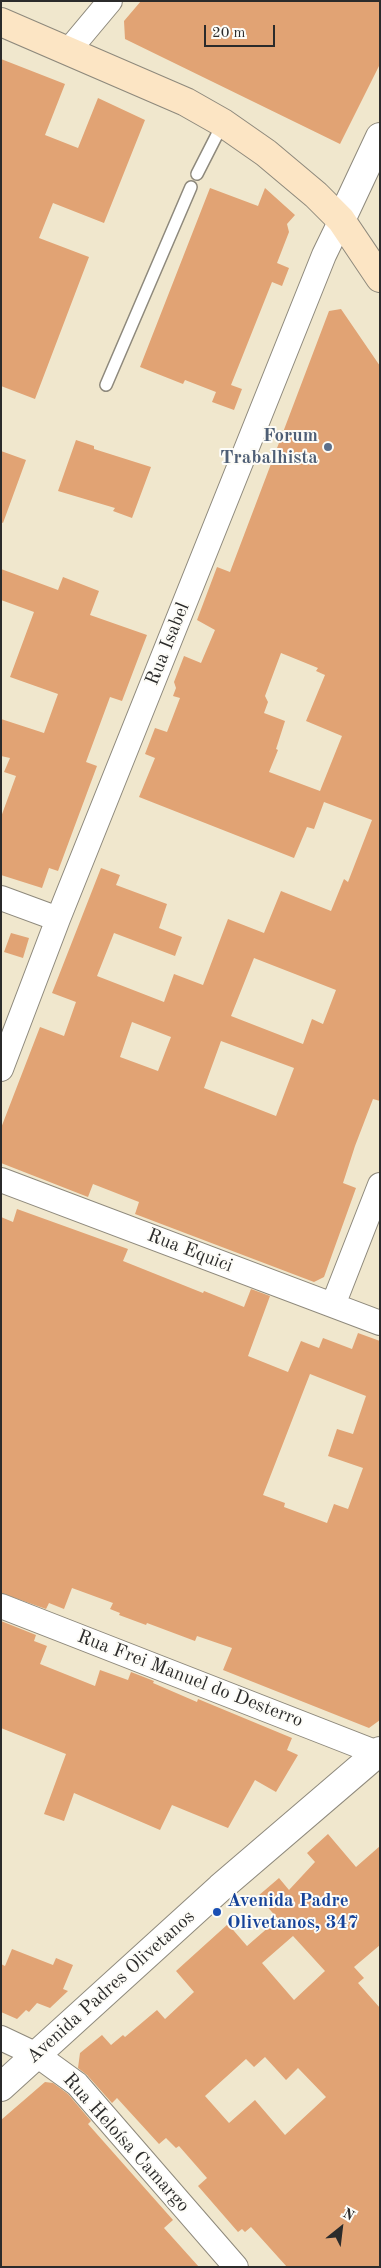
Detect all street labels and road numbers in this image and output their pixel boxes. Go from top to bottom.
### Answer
street label: Rua Isabel [141,599,195,689]
street label: Rua Equici [144,1224,236,1278]
street label: Rua Frei Manuel do Desterro [74,1625,306,1733]
street label: Avenida Padres Olivetanos [22,1906,200,2068]
street label: Rua Heloísa Camargo [58,2069,194,2217]

